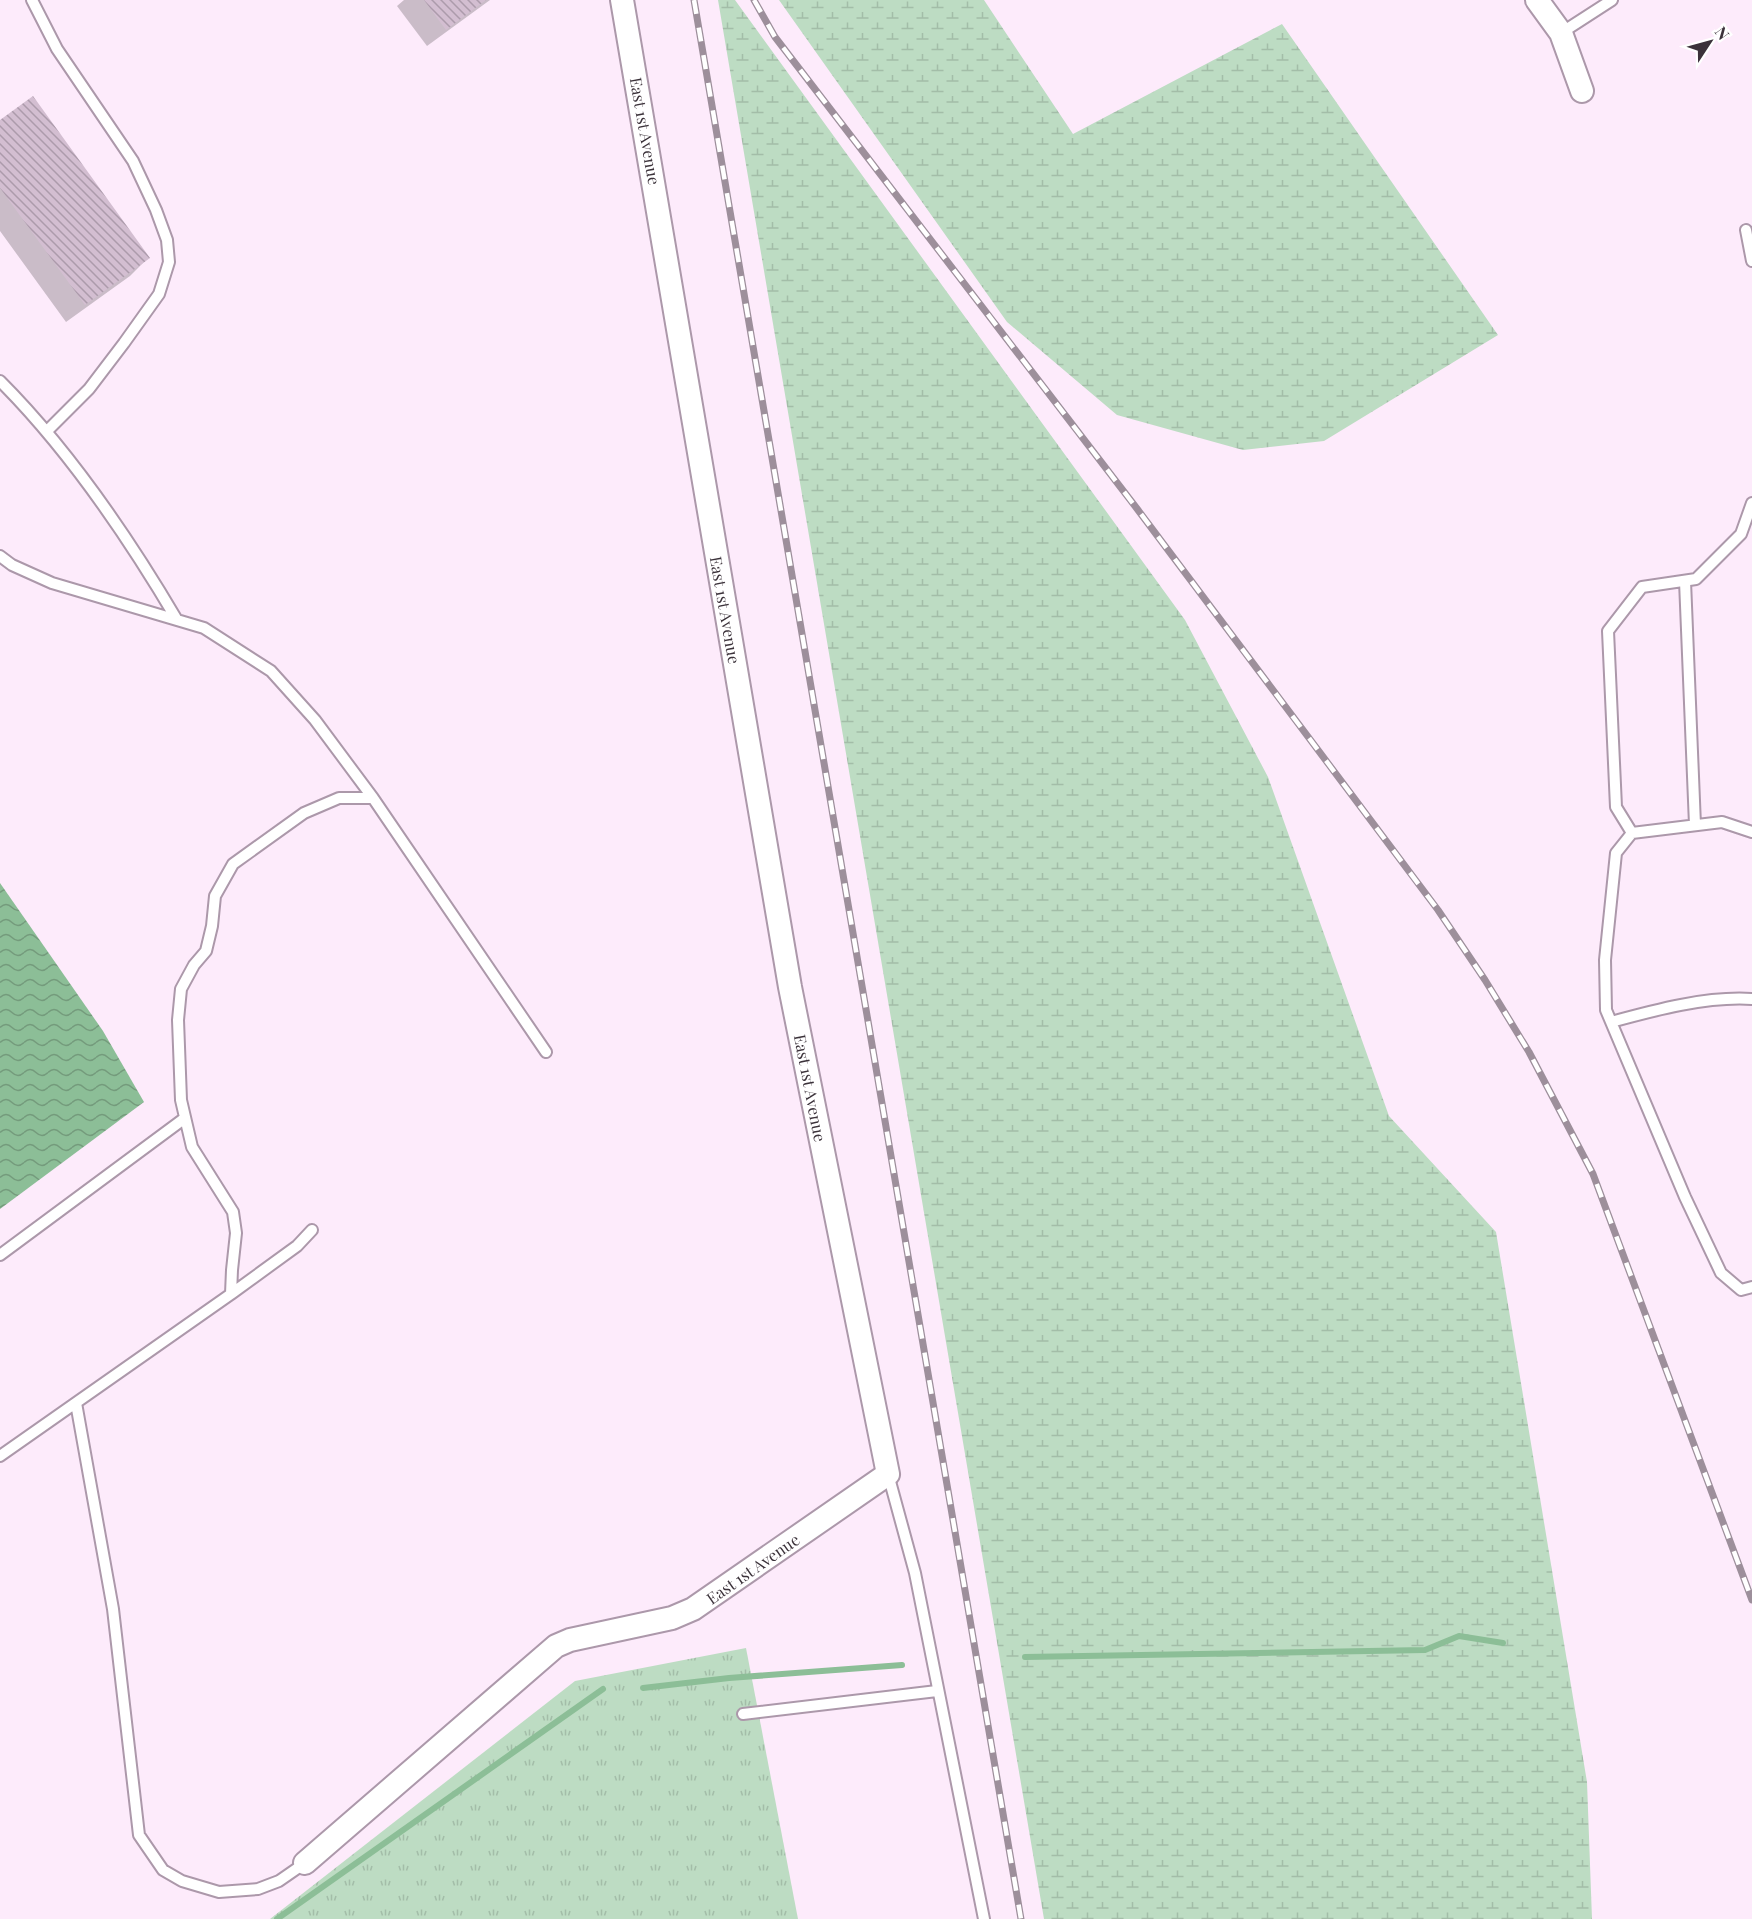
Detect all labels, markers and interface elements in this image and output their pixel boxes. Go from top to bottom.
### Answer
north arrow [1680,12,1740,72]
text: N [1711,22,1735,44]
street label: East 1st Avenue [626,75,665,186]
street label: East 1st Avenue [706,554,745,665]
street label: East 1st Avenue [790,1032,831,1143]
street label: East 1st Avenue [702,1529,803,1608]

